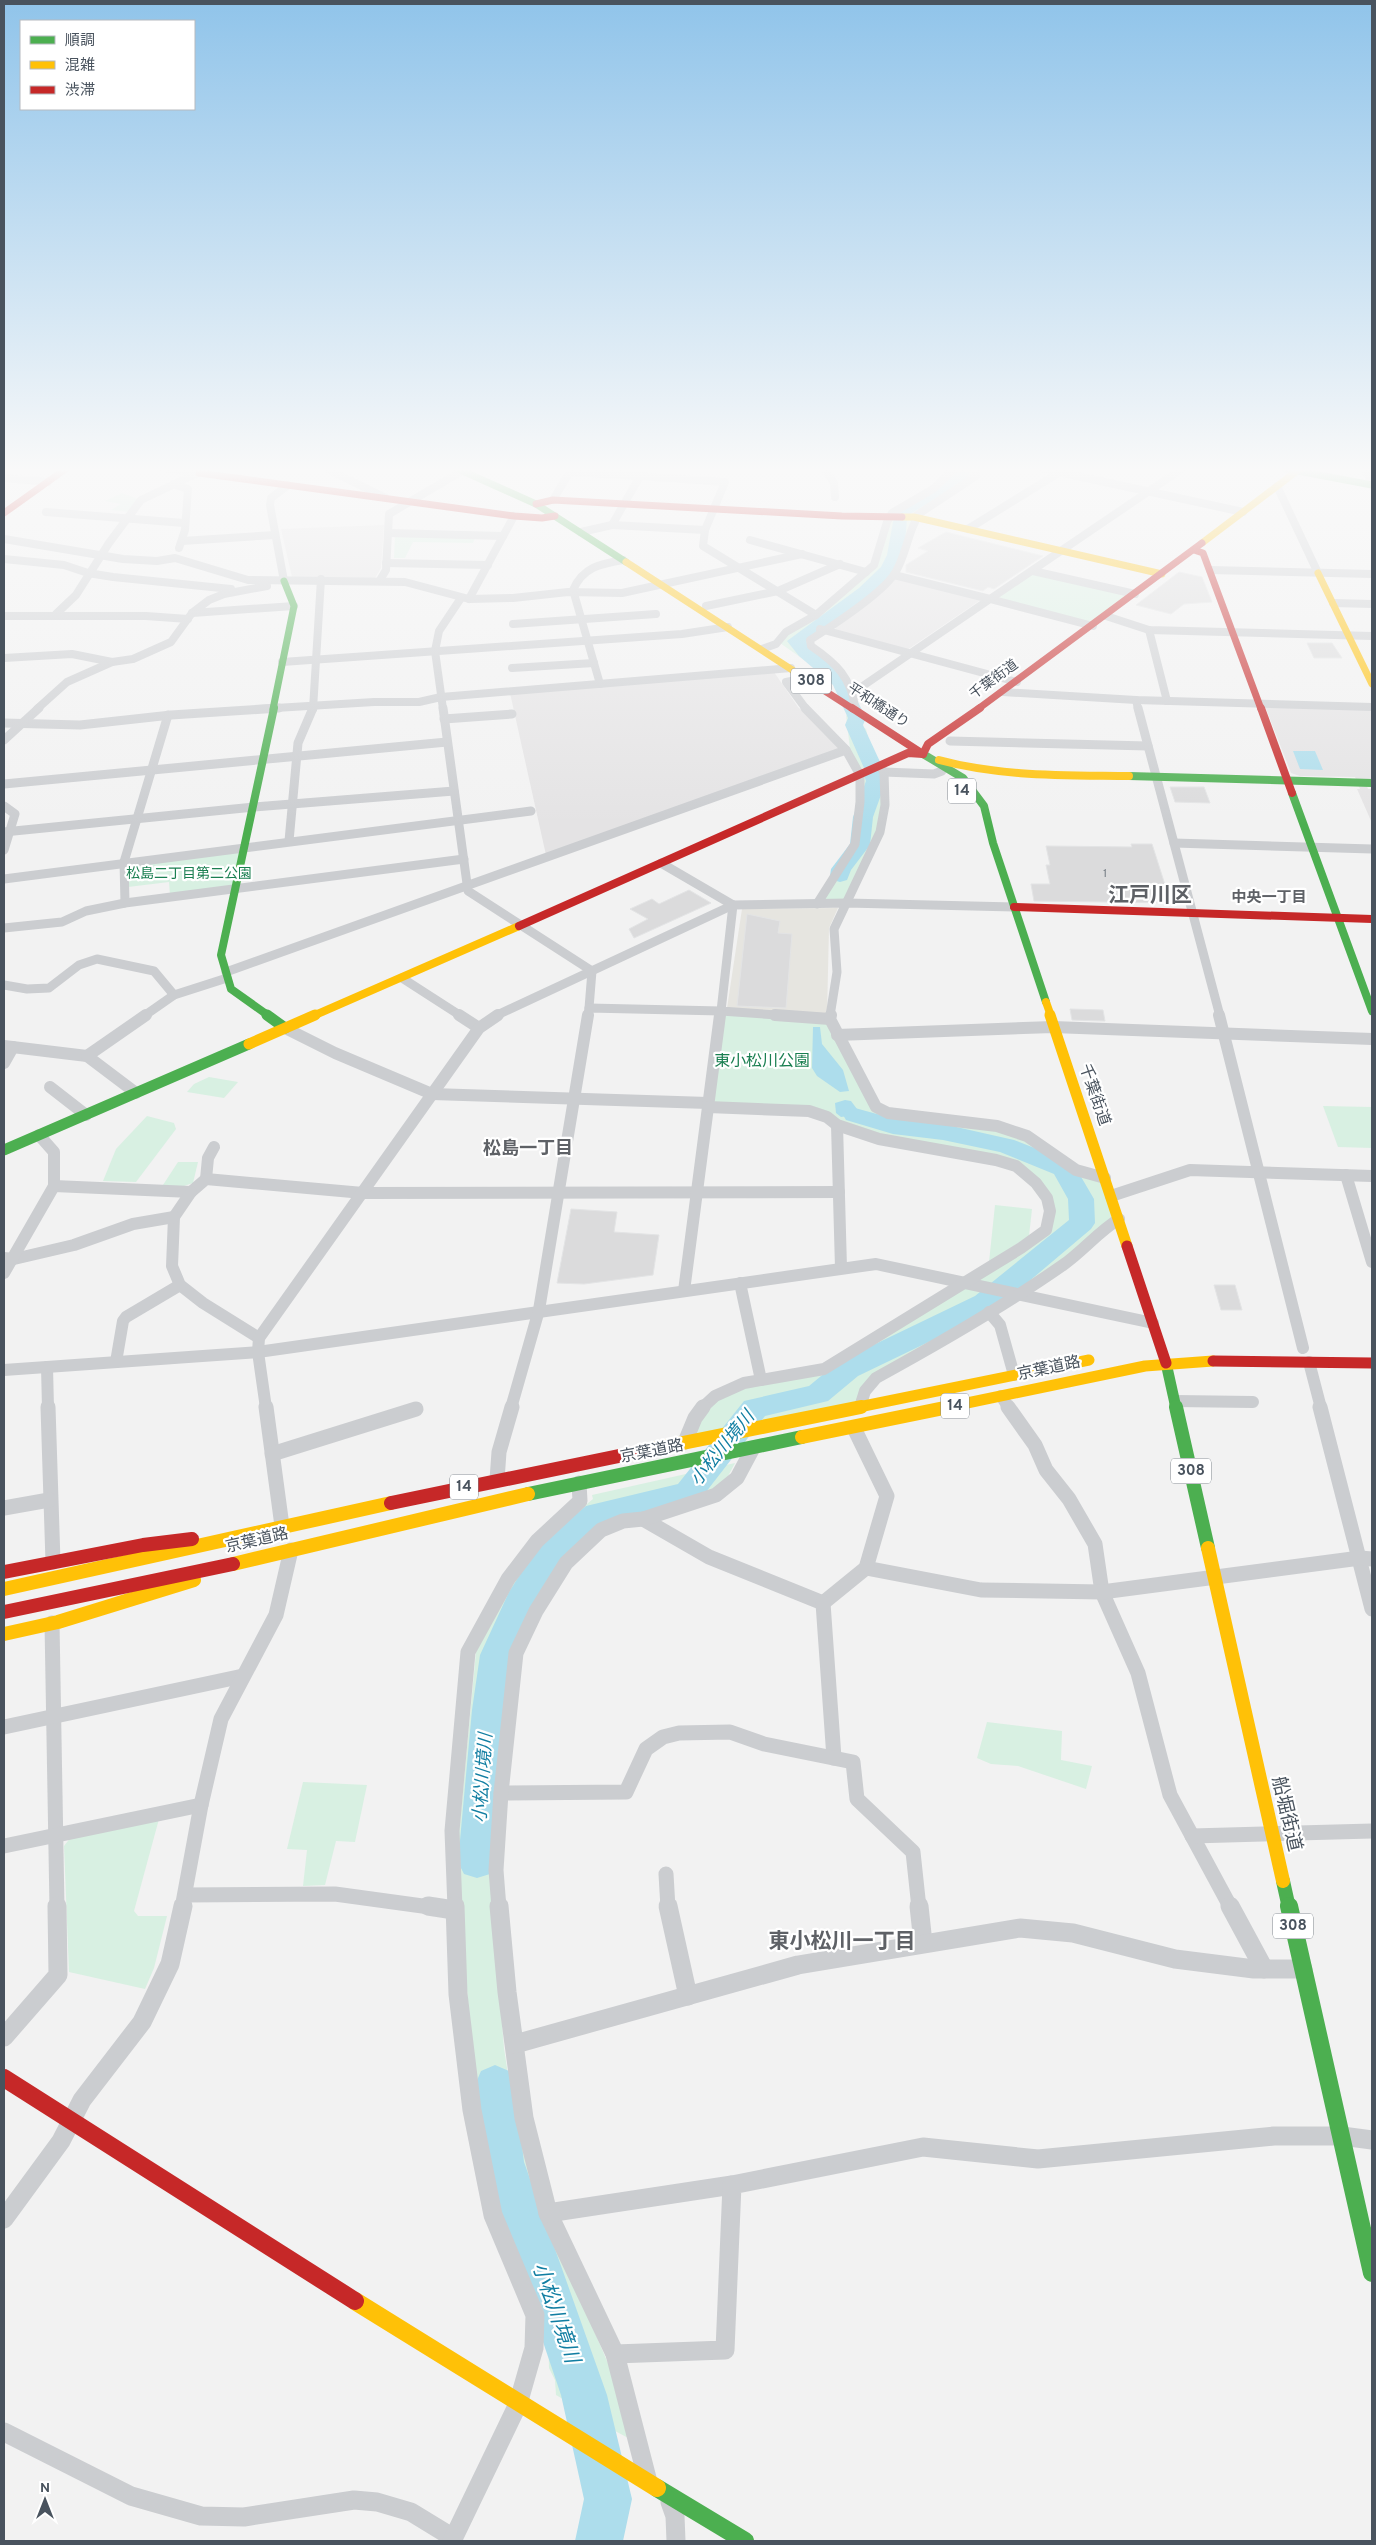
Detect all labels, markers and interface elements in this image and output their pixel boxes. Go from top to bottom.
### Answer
legend [20,20,195,110]
text: 順調 [65,32,95,51]
text: 混雑 [65,57,95,76]
text: 渋滞 [65,82,95,101]
street label: 千葉街道 [966,657,1022,703]
road number: 308 [791,668,831,694]
street label: 平和橋通り [844,680,912,732]
road number: 14 [948,778,976,804]
park label: 松島二丁目第二公園 [126,865,252,883]
house number: 1 [1103,867,1107,881]
district label: 江戸川区 [1108,883,1192,910]
district label: 中央一丁目 [1231,889,1307,908]
park label: 東小松川公園 [714,1052,810,1072]
street label: 千葉街道 [1074,1061,1114,1129]
district label: 松島一丁目 [483,1138,573,1161]
street label: 京葉道路 [1016,1353,1082,1385]
road number: 14 [941,1394,969,1418]
water label: 小松川境川 [686,1405,762,1491]
street label: 京葉道路 [619,1436,685,1468]
road number: 308 [1171,1458,1211,1484]
road number: 14 [450,1474,478,1500]
street label: 京葉道路 [224,1524,290,1558]
water label: 小松川境川 [469,1730,499,1824]
street label: 船堀街道 [1266,1774,1306,1854]
road number: 308 [1273,1914,1313,1938]
district label: 東小松川一丁目 [769,1929,916,1956]
water label: 小松川境川 [525,2259,586,2369]
north arrow [20,2475,70,2525]
text: N [40,2480,50,2497]

